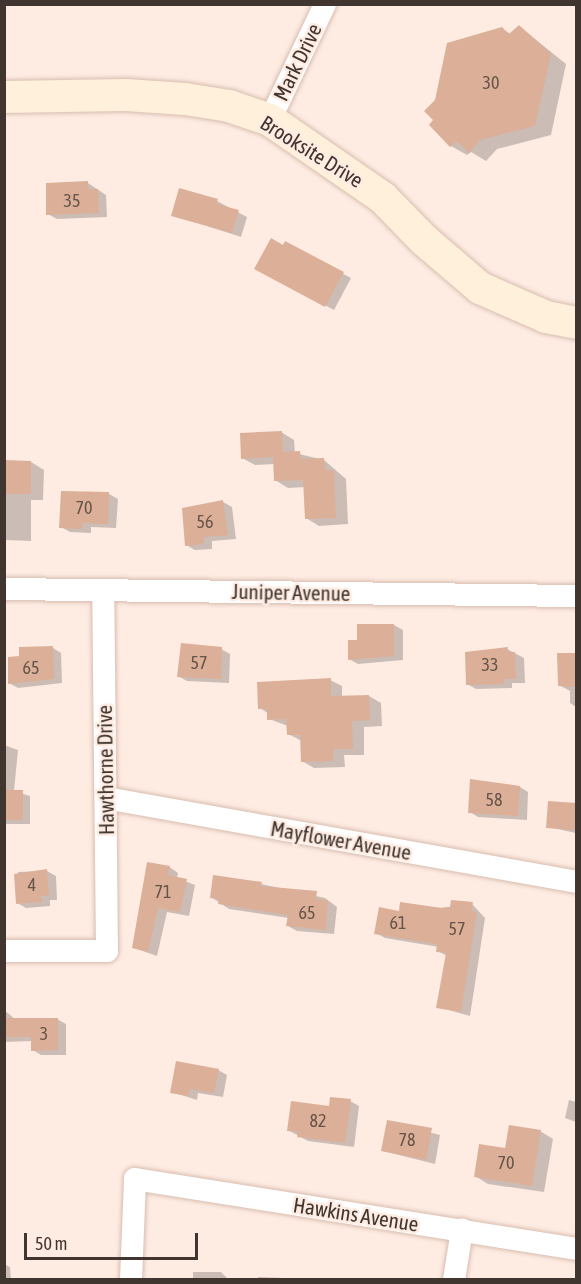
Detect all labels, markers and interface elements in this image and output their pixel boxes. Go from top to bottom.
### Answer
street label: Mark Drive [268,19,326,105]
house number: 30 [483,72,499,94]
street label: Brooksite Drive [256,109,368,193]
house number: 35 [64,190,80,212]
house number: 70 [76,497,92,519]
house number: 56 [197,511,213,533]
street label: Juniper Avenue [232,578,350,606]
house number: 57 [191,652,207,674]
house number: 33 [482,654,498,676]
house number: 65 [23,657,39,679]
street label: Hawthorne Drive [91,705,119,835]
house number: 58 [486,789,502,811]
street label: Mayflower Avenue [269,815,413,865]
house number: 4 [28,874,36,896]
house number: 71 [155,881,171,903]
house number: 65 [299,902,315,924]
house number: 61 [390,912,406,934]
house number: 57 [449,918,465,940]
house number: 3 [40,1023,48,1045]
house number: 82 [310,1110,326,1132]
house number: 78 [399,1129,415,1151]
house number: 70 [498,1152,514,1174]
street label: Hawkins Avenue [292,1192,420,1236]
scale bar [27,1221,201,1259]
text: 50 m [35,1233,67,1254]

